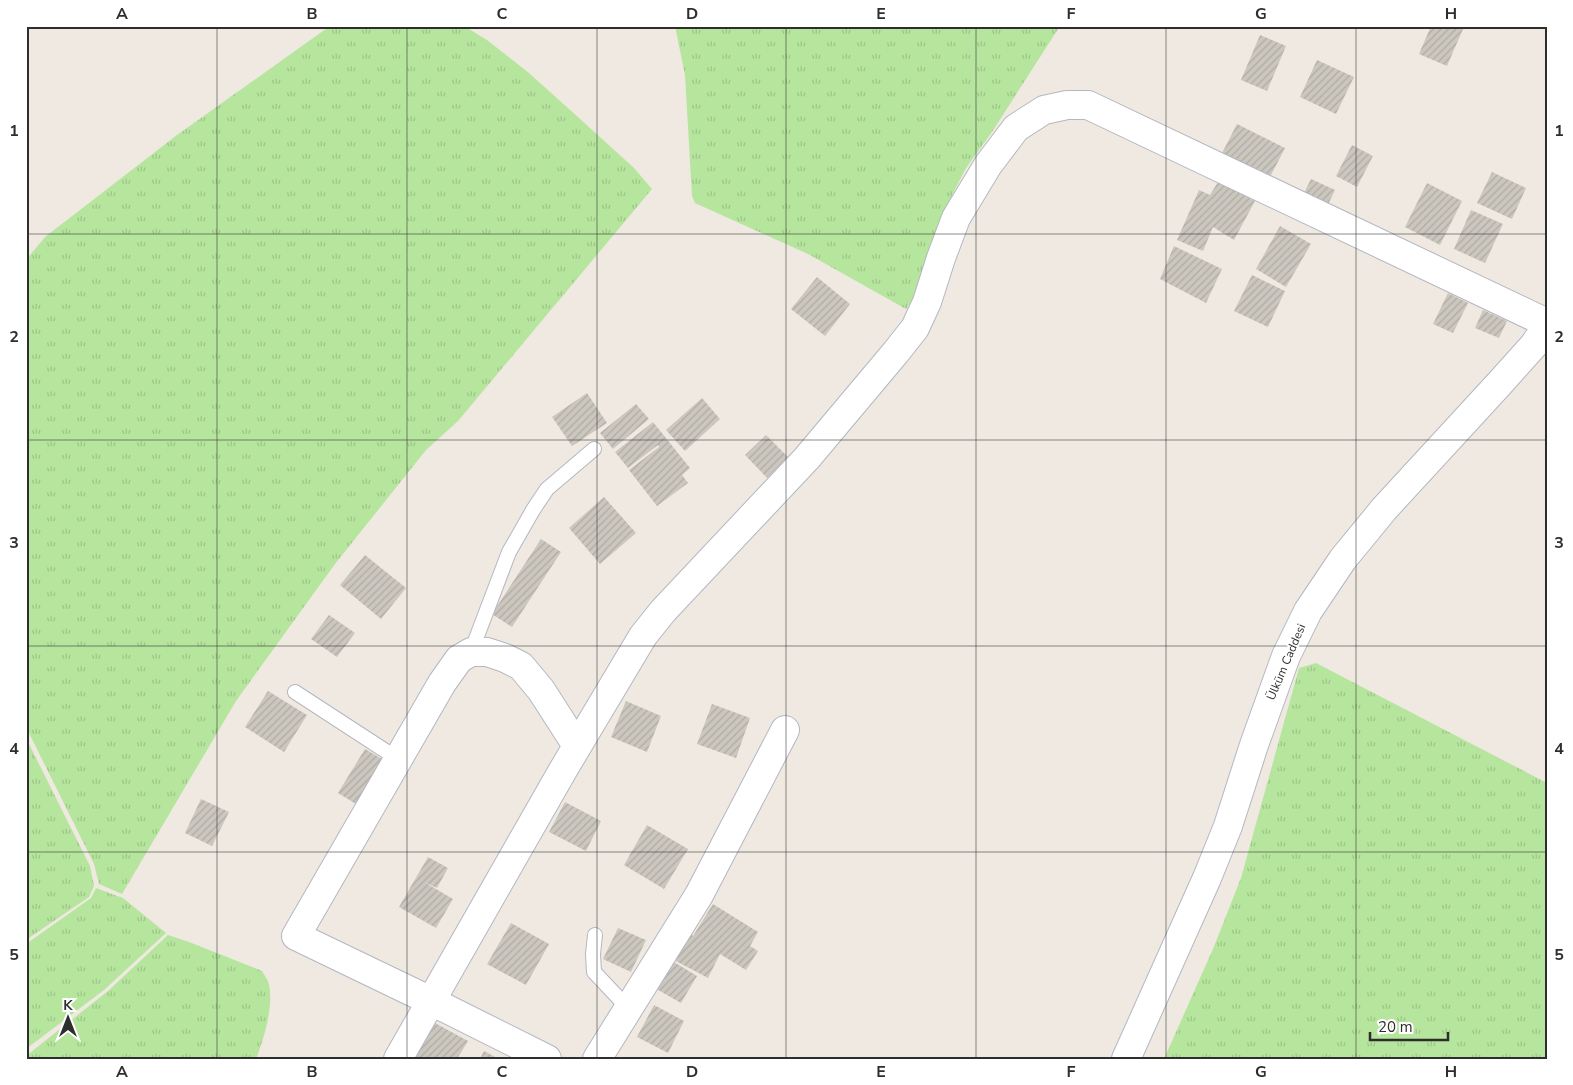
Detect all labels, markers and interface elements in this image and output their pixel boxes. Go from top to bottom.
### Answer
text: A [116,3,128,25]
text: B [306,3,318,25]
text: C [497,3,508,25]
text: D [686,3,698,25]
text: E [876,3,886,25]
text: F [1067,3,1076,25]
text: G [1255,3,1267,25]
text: H [1445,3,1457,25]
text: 1 [9,120,19,142]
text: 1 [1554,120,1564,142]
text: 2 [9,326,19,348]
text: 2 [1554,326,1564,348]
text: 3 [9,532,19,554]
text: 3 [1554,532,1564,554]
street label: Ülküm Caddesi [1263,621,1309,703]
text: 4 [9,738,19,760]
text: 4 [1554,738,1564,760]
text: 5 [9,944,19,966]
text: 5 [1554,944,1564,966]
north arrow [42,992,92,1042]
text: K [63,996,73,1015]
scale bar [1370,1010,1448,1042]
text: 20 m [1378,1017,1413,1037]
text: A [116,1061,128,1083]
text: B [306,1061,318,1083]
text: C [497,1061,508,1083]
text: D [686,1061,698,1083]
text: E [876,1061,886,1083]
text: F [1067,1061,1076,1083]
text: G [1255,1061,1267,1083]
text: H [1445,1061,1457,1083]

